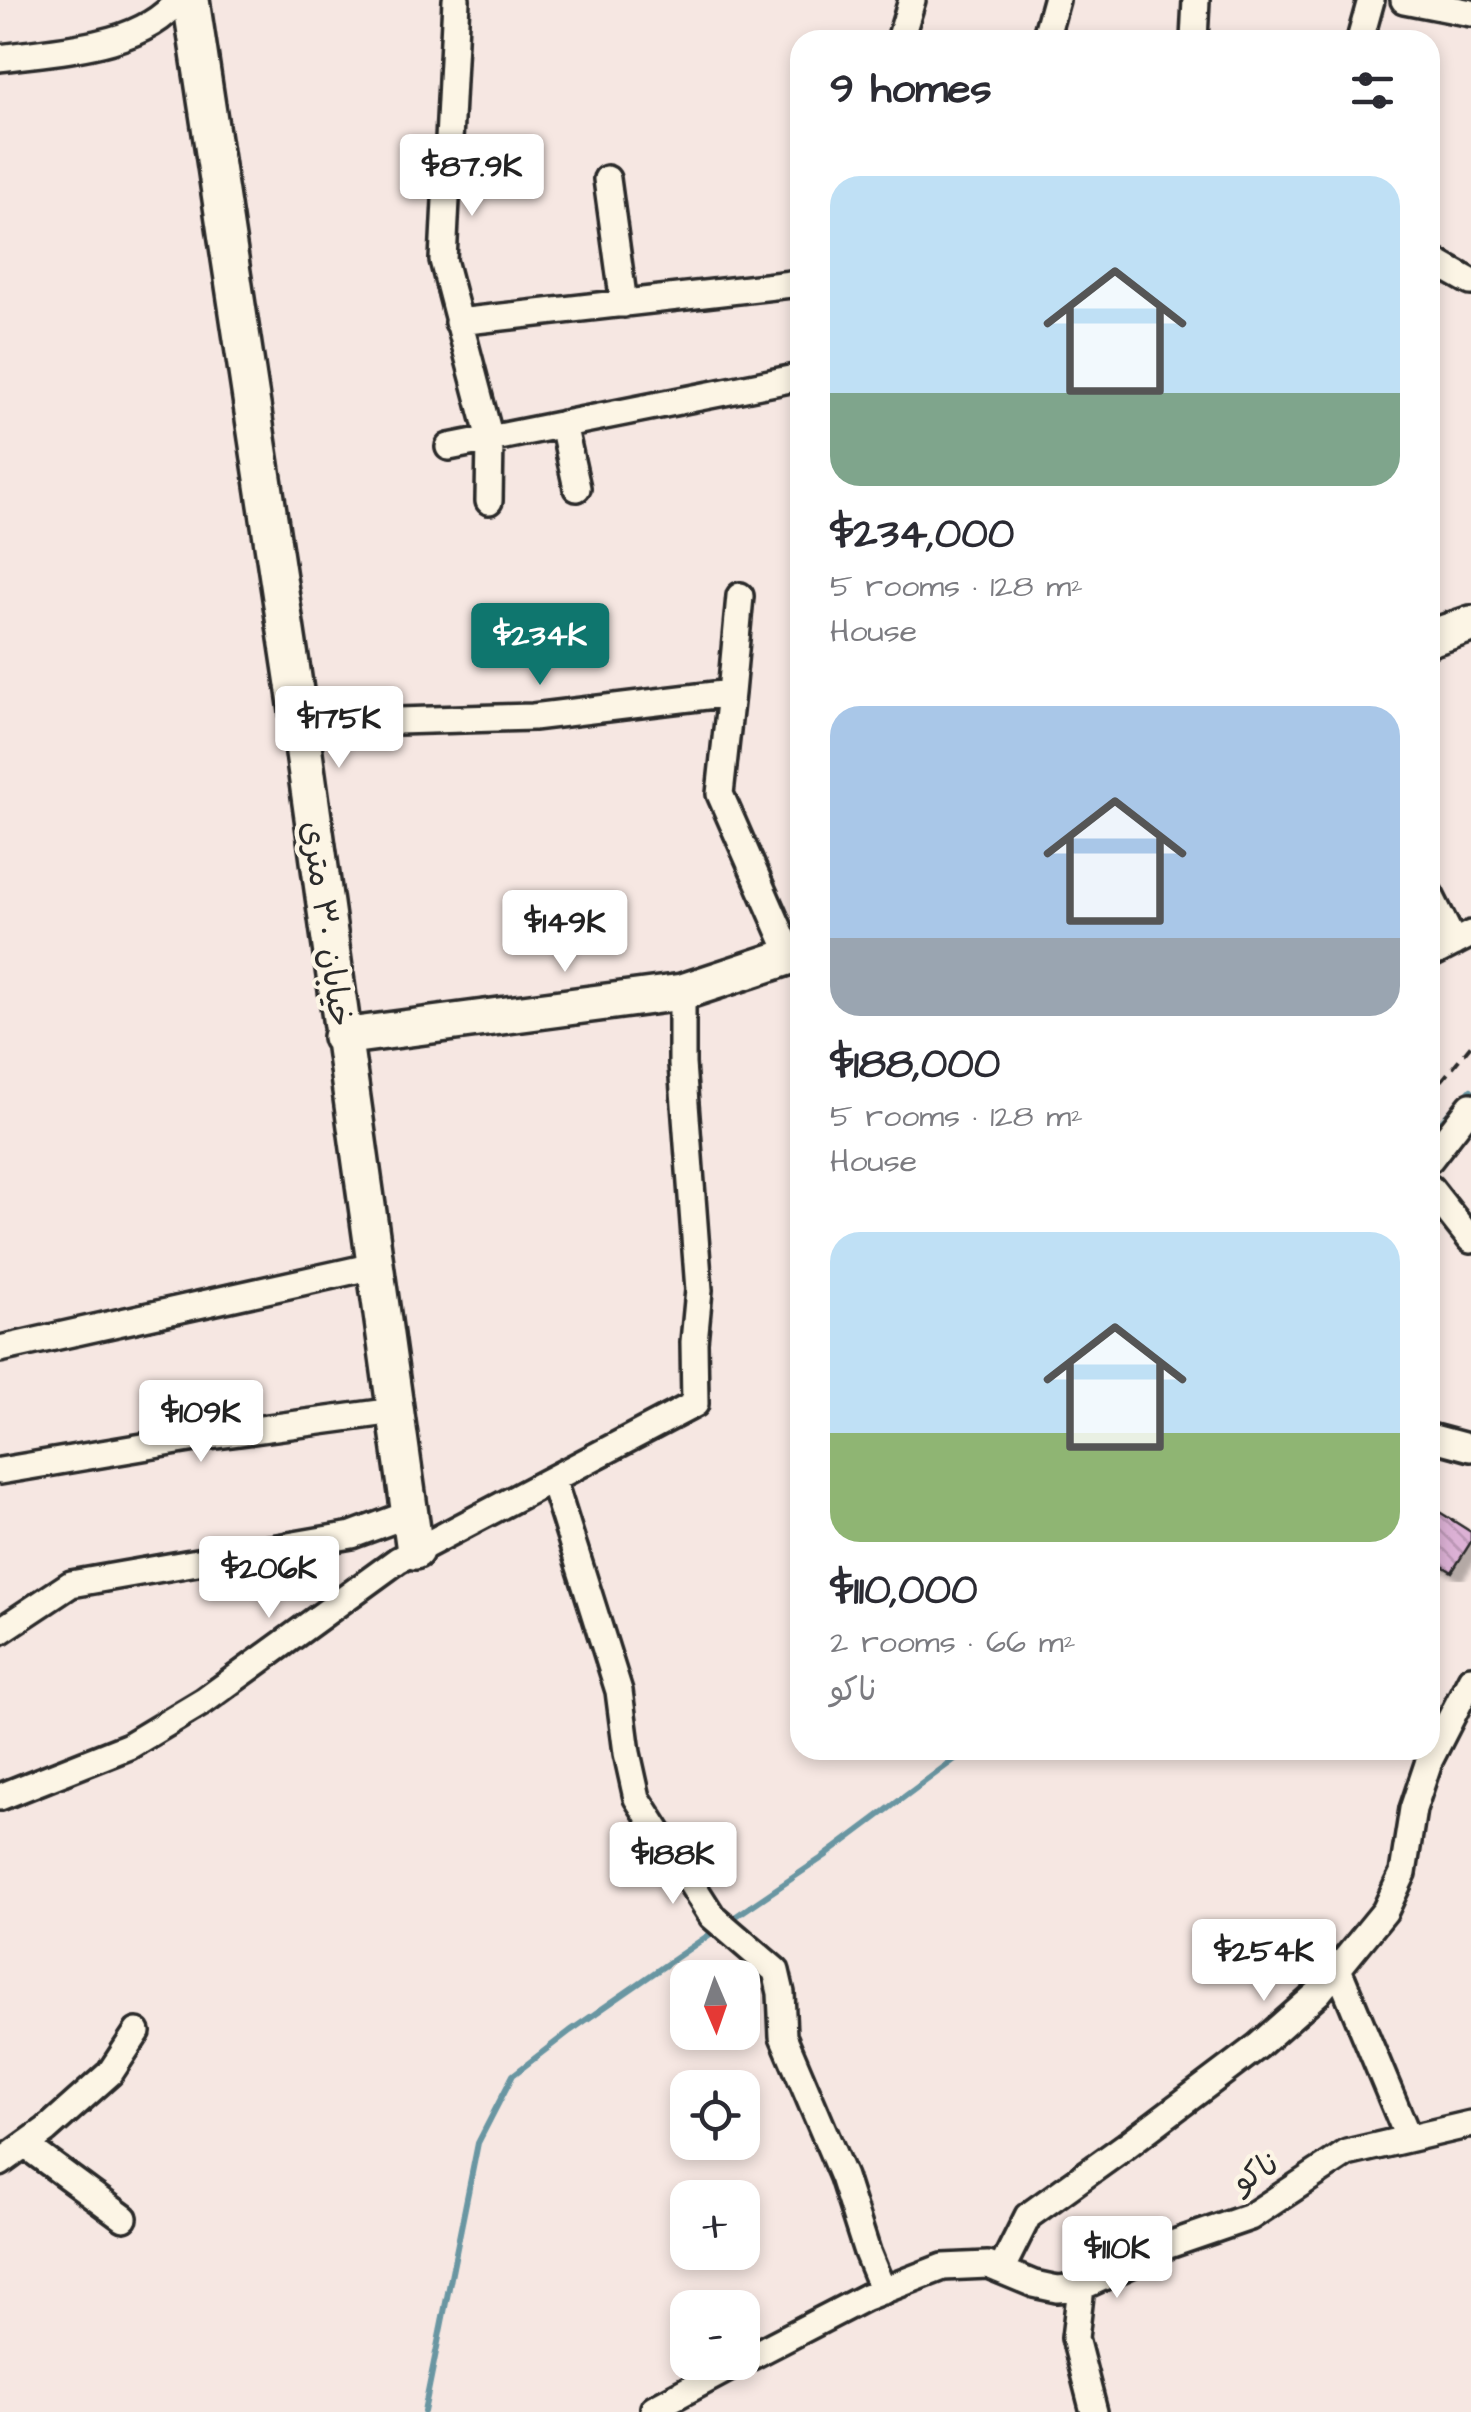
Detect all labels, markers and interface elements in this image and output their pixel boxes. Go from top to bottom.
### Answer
text: 9 homes [830,61,992,119]
icon: filters [1345,63,1400,118]
pin: $87.9K [391,134,553,219]
text: $87.9K [422,144,522,189]
icon: home [1025,241,1205,421]
text: $234,000 [830,506,1014,564]
text: 5 rooms · 128 m² [830,564,1083,609]
pin: $234K [470,603,610,688]
text: House [830,609,917,654]
text: $234K [493,613,587,658]
pin: $175K [269,686,409,771]
text: $175K [297,696,381,741]
icon: home [1025,771,1205,951]
street label: خیابان ۳۰ متری [289,818,363,1030]
pin: $149K [495,890,635,975]
text: $149K [524,900,606,945]
text: $188,000 [830,1036,1000,1094]
text: 5 rooms · 128 m² [830,1094,1083,1139]
text: House [830,1139,917,1184]
icon: home [1025,1297,1205,1477]
pin: $109K [131,1380,271,1465]
text: $109K [161,1390,241,1435]
pin: $206K [199,1536,339,1621]
text: $206K [221,1546,317,1591]
text: $110,000 [830,1562,978,1620]
text: 2 rooms · 66 m² [830,1620,1076,1665]
text: ناکو [830,1668,876,1713]
pin: $188K [603,1822,743,1907]
text: $188K [632,1832,714,1877]
pin: $254K [1194,1919,1334,2004]
text: $254K [1214,1929,1314,1974]
north arrow [670,1960,760,2050]
map controls [670,1960,760,2380]
button: locate [670,2070,760,2160]
street label: ناکو [1222,2142,1287,2206]
button: + [670,2180,760,2270]
pin: $110K [1047,2216,1187,2301]
text: $110K [1084,2226,1150,2271]
button: − [670,2290,760,2380]

